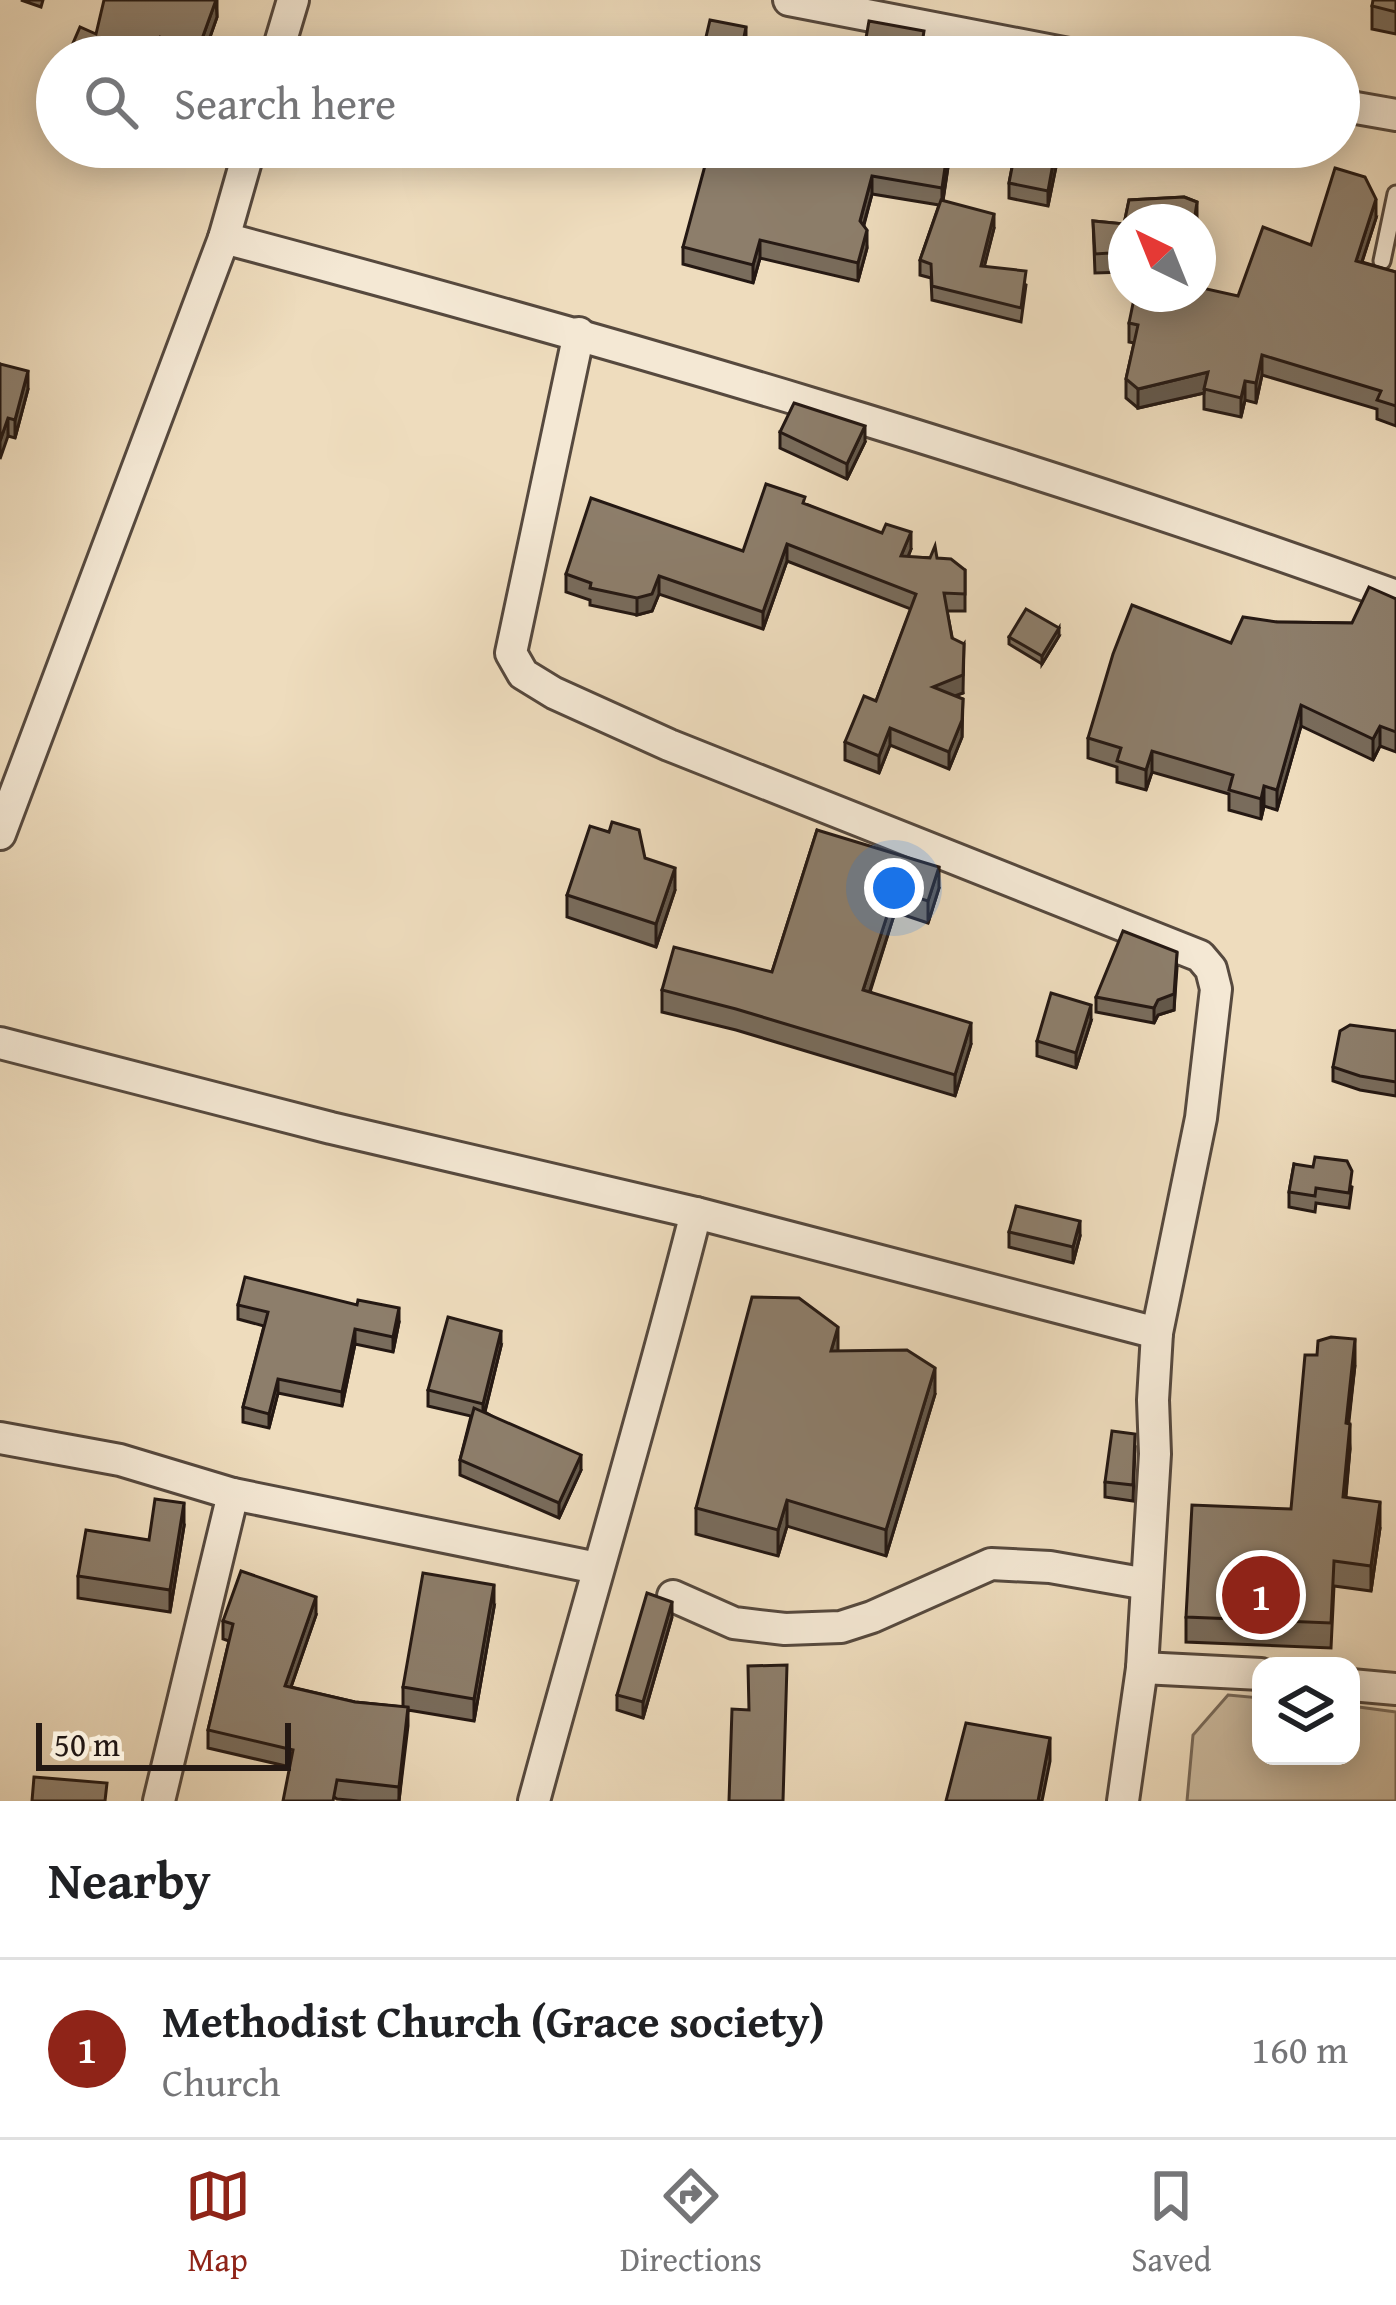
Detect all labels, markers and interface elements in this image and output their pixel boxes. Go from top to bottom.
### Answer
search box [36,36,1360,168]
icon: search [78,69,144,135]
text: Search here [174,70,396,135]
north arrow [1108,204,1216,312]
your location [864,858,924,918]
pin: 1 [1222,1550,1300,1640]
map controls [1252,1657,1360,1765]
button: layers [1252,1657,1360,1765]
scale bar [36,1717,291,1770]
text: 50 m [54,1720,120,1768]
text: Nearby [48,1842,211,1917]
text: Methodist Church (Grace society) [162,1988,825,2053]
text: 1 [77,2020,97,2077]
text: 160 m [1251,2020,1348,2077]
text: Church [162,2053,280,2110]
tab: Map [185,2163,251,2283]
tab: Directions [620,2163,762,2283]
tab: Saved [1131,2163,1211,2283]

